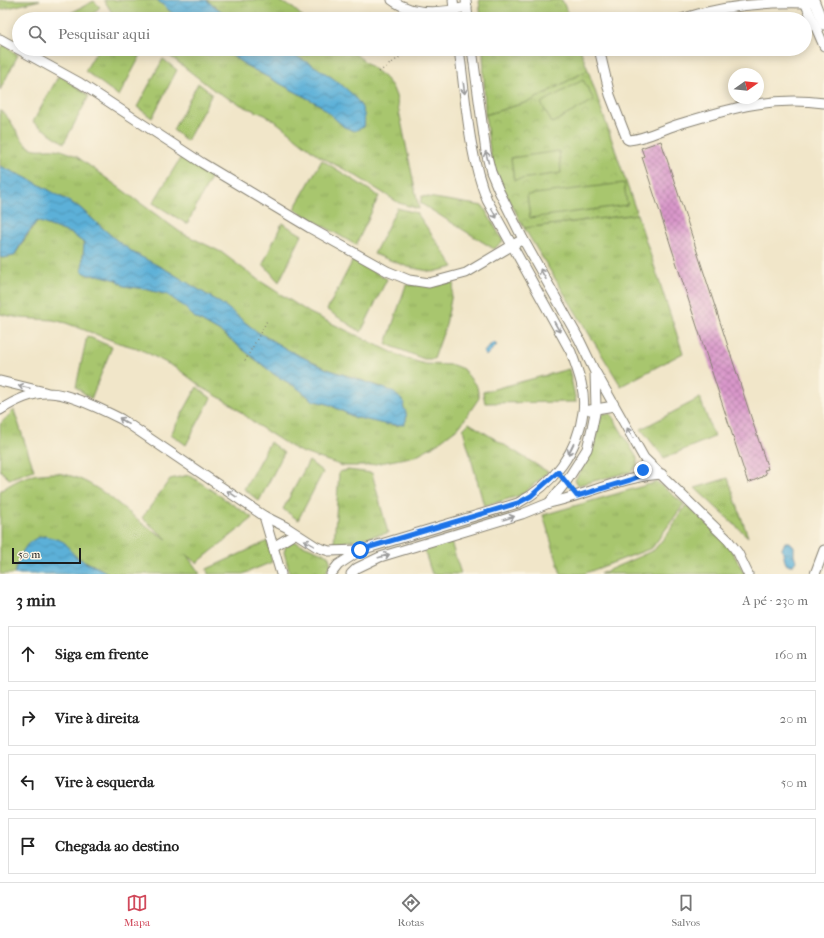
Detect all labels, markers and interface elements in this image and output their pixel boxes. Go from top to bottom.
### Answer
search box [12,12,812,56]
icon: search [26,23,48,45]
text: Pesquisar aqui [58,25,150,43]
north arrow [728,68,764,104]
one-way arrow [461,81,468,94]
one-way arrow [483,150,491,163]
one-way arrow [491,207,498,219]
one-way arrow [538,268,546,280]
one-way arrow [554,321,561,333]
one-way arrow [18,382,31,390]
one-way arrow [118,417,130,425]
one-way arrow [625,427,633,439]
one-way arrow [567,443,574,455]
route end [634,461,652,479]
one-way arrow [226,490,237,498]
one-way arrow [502,514,515,521]
one-way arrow [303,538,315,546]
route start [351,541,369,559]
scale bar [12,546,81,565]
text: 50 m [18,548,40,561]
one-way arrow [378,552,391,559]
text: 3 min [16,590,56,610]
text: A pé · 230 m [742,593,808,608]
icon: ahead [17,643,39,665]
text: Siga em frente [55,645,148,663]
text: 160 m [775,647,807,662]
icon: right [17,707,39,729]
text: Vire à direita [55,709,139,727]
text: 20 m [780,711,807,726]
icon: left [17,771,39,793]
text: Vire à esquerda [55,773,154,791]
text: 50 m [781,775,807,790]
icon: arrive [17,835,39,857]
text: Chegada ao destino [55,837,179,855]
tab: Mapa [124,892,150,929]
tab: Rotas [398,892,424,929]
tab: Salvos [672,892,700,929]

